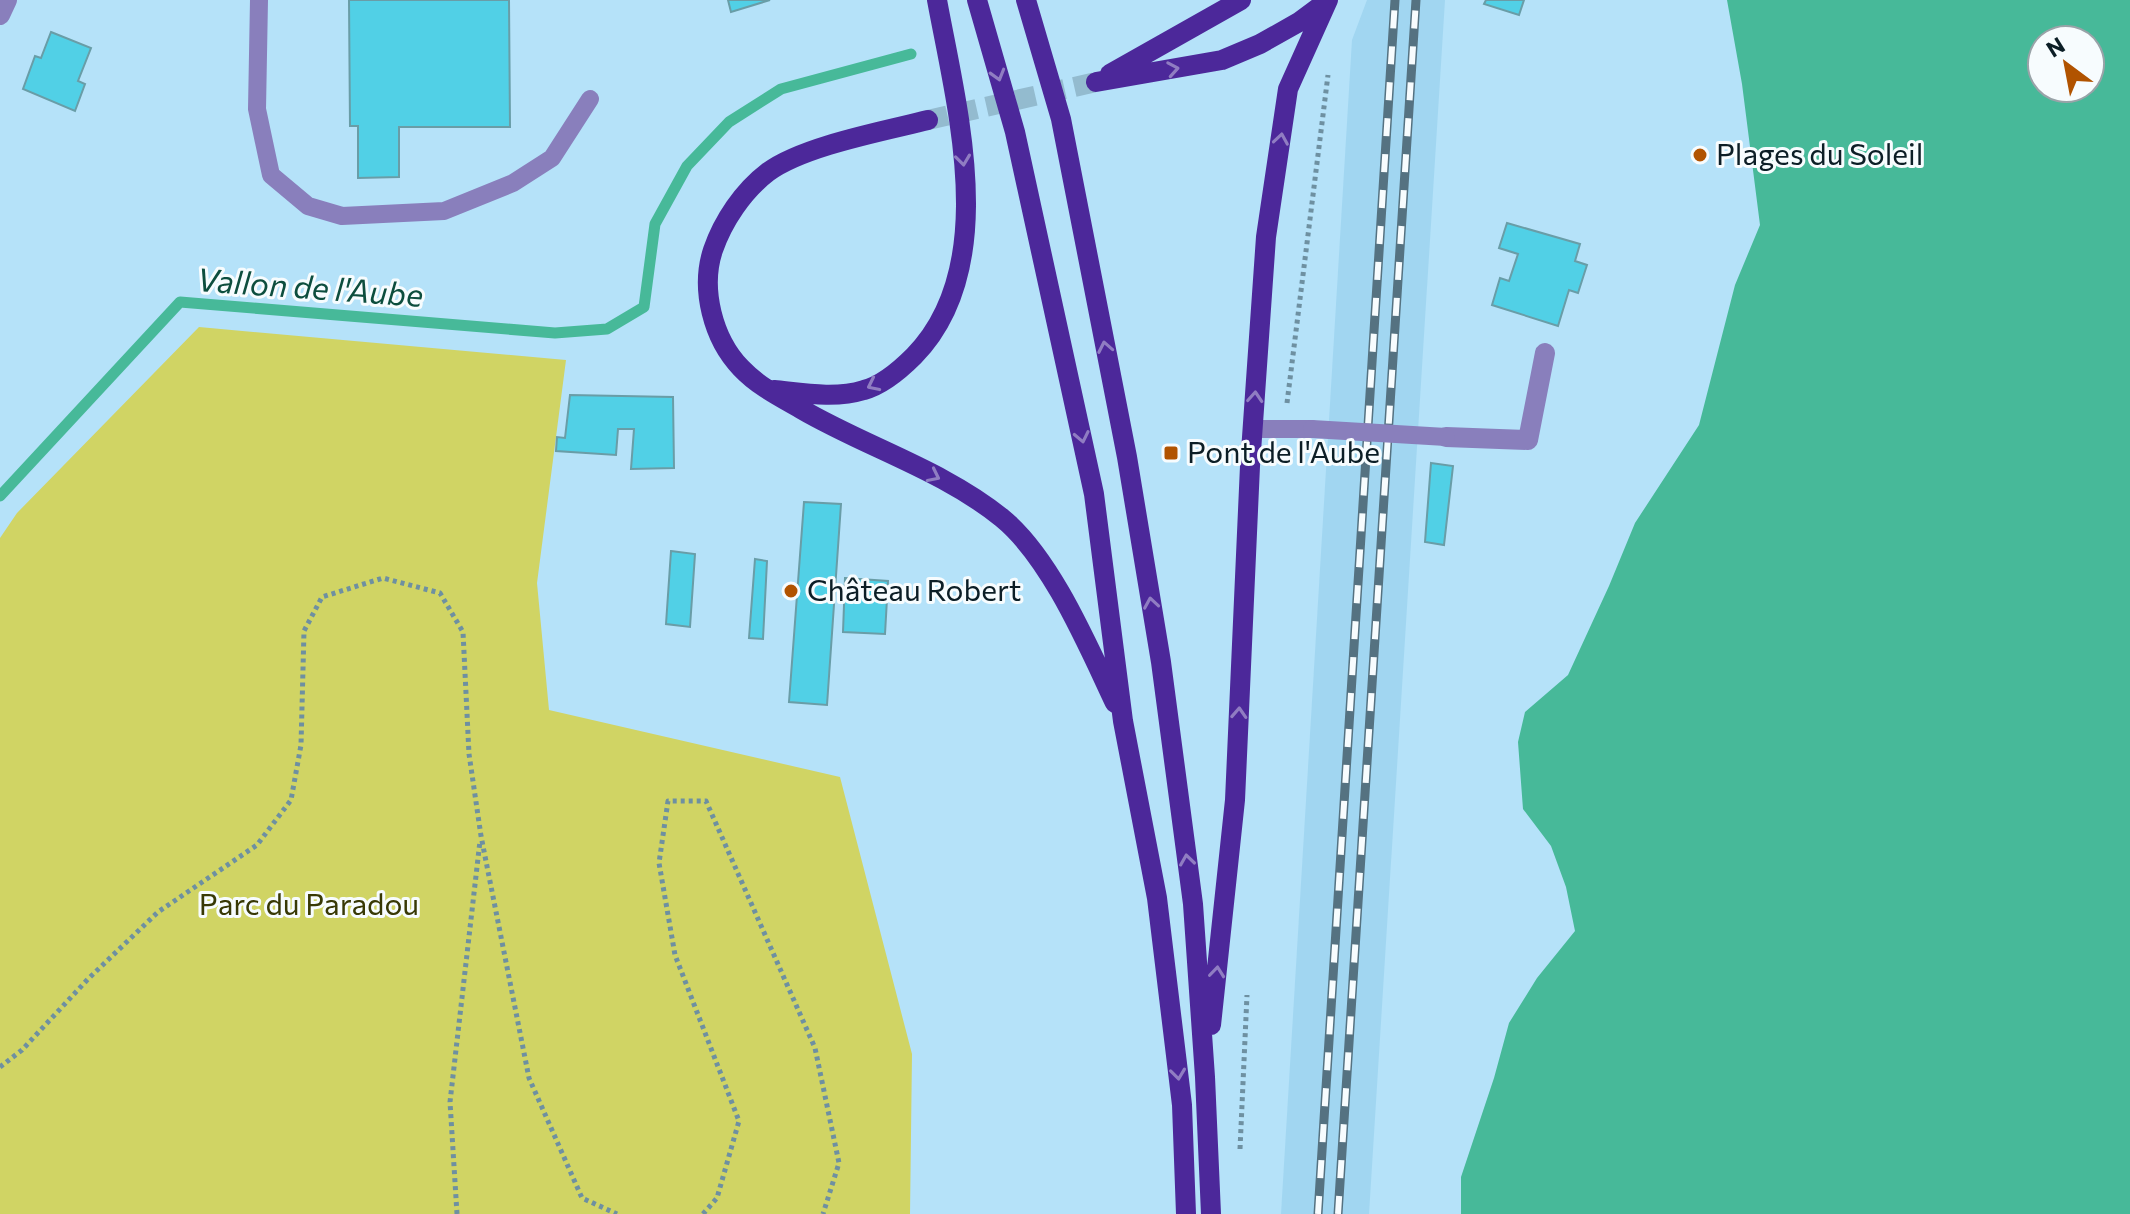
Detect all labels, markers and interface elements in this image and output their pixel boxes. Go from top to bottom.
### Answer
north arrow [2026,24,2106,104]
text: N [2041,31,2069,62]
one-way arrow [1166,61,1179,78]
one-way arrow [989,67,1005,81]
one-way arrow [1272,132,1289,146]
place label: Plages du Soleil [1716,134,1923,171]
marker: Plages du Soleil [1691,146,1709,164]
one-way arrow [955,154,972,167]
water label: Vallon de l'Aube [196,258,425,314]
one-way arrow [1098,340,1115,353]
one-way arrow [867,375,882,391]
one-way arrow [1246,390,1263,403]
one-way arrow [1073,430,1090,444]
place label: Pont de l'Aube [1187,432,1380,469]
marker: Pont de l'Aube [1162,444,1180,462]
one-way arrow [925,467,940,482]
place label: Château Robert [807,570,1021,607]
marker: Château Robert [782,582,800,600]
one-way arrow [1143,596,1160,609]
one-way arrow [1231,706,1248,719]
one-way arrow [1179,853,1196,867]
park label: Parc du Paradou [199,884,419,921]
one-way arrow [1208,965,1225,978]
one-way arrow [1169,1067,1186,1081]

